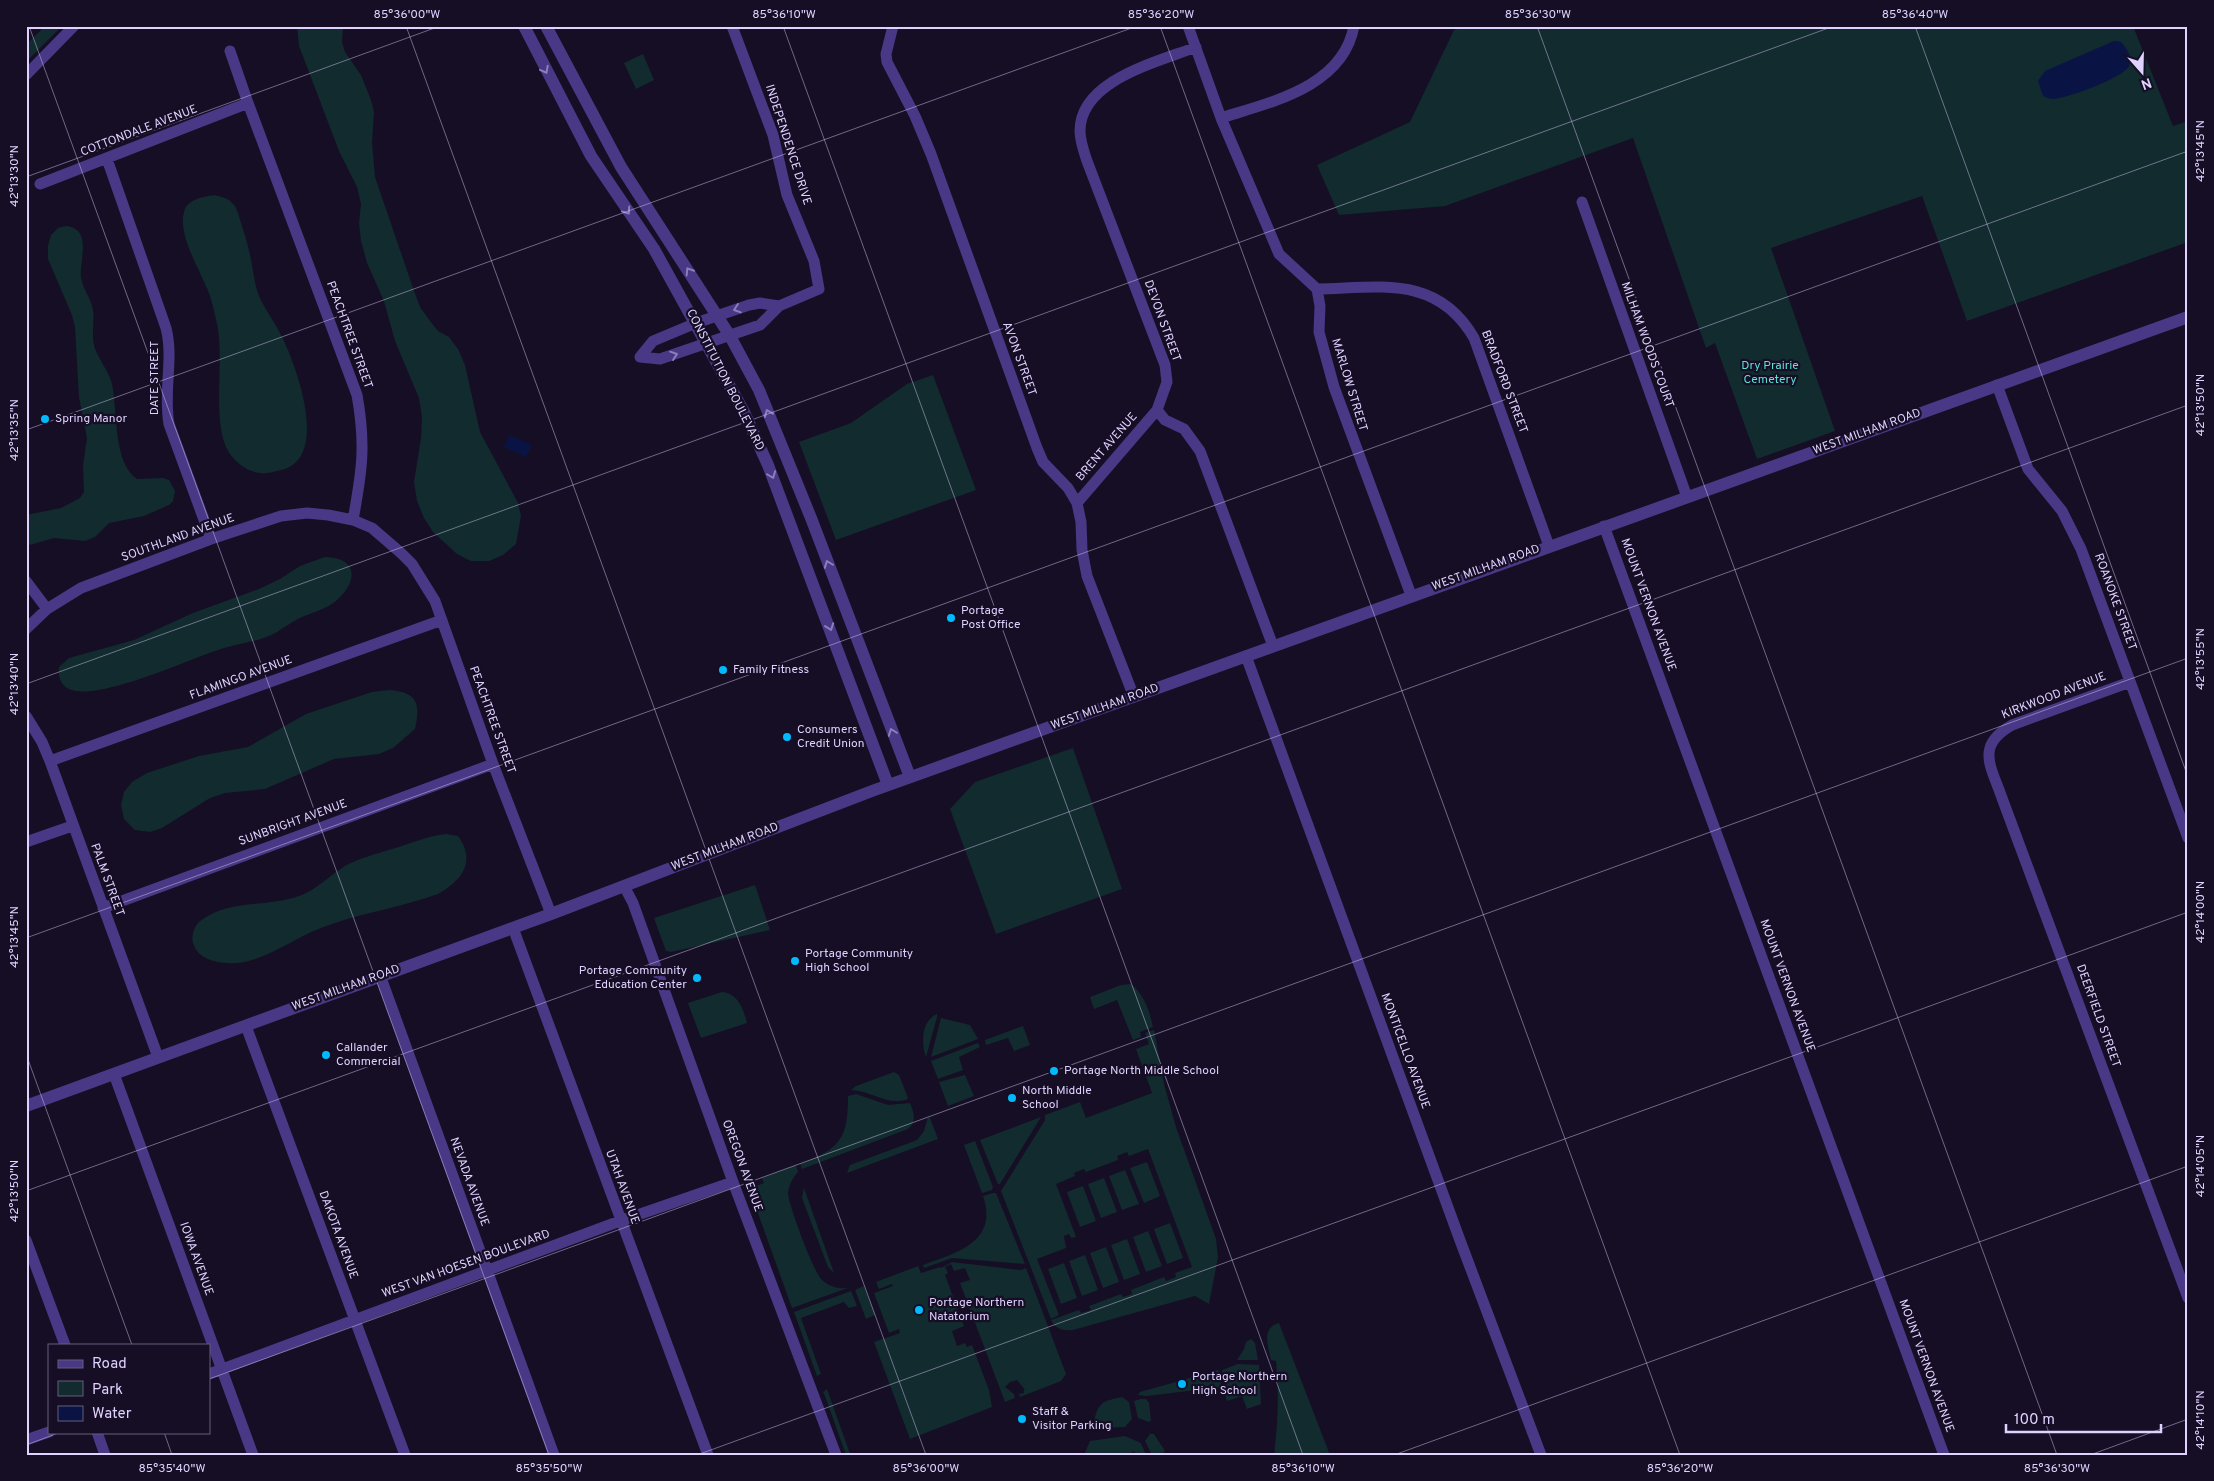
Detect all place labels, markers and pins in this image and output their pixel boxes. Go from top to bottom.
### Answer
place label: Spring Manor [55,411,127,427]
marker: Spring Manor [39,413,51,425]
place label: Portage Post Office [961,603,1021,633]
marker: Portage Post Office [945,612,957,624]
place label: Family Fitness [733,662,809,678]
marker: Family Fitness [717,664,729,676]
place label: Consumers Credit Union [797,722,864,752]
marker: Consumers Credit Union [781,731,793,743]
place label: Portage Community High School [805,946,913,976]
marker: Portage Community High School [789,955,801,967]
place label: Portage Community Education Center [579,963,687,993]
marker: Portage Community Education Center [691,972,703,984]
place label: Callander Commercial [336,1040,401,1070]
marker: Callander Commercial [320,1049,332,1061]
place label: Portage North Middle School [1064,1063,1219,1079]
marker: Portage North Middle School [1048,1065,1060,1077]
place label: North Middle School [1022,1083,1092,1113]
marker: North Middle School [1006,1092,1018,1104]
place label: Portage Northern Natatorium [929,1295,1024,1325]
marker: Portage Northern Natatorium [913,1304,925,1316]
place label: Portage Northern High School [1192,1369,1287,1399]
marker: Portage Northern High School [1176,1378,1188,1390]
place label: Staff & Visitor Parking [1032,1404,1112,1434]
marker: Staff & Visitor Parking [1016,1413,1028,1425]

